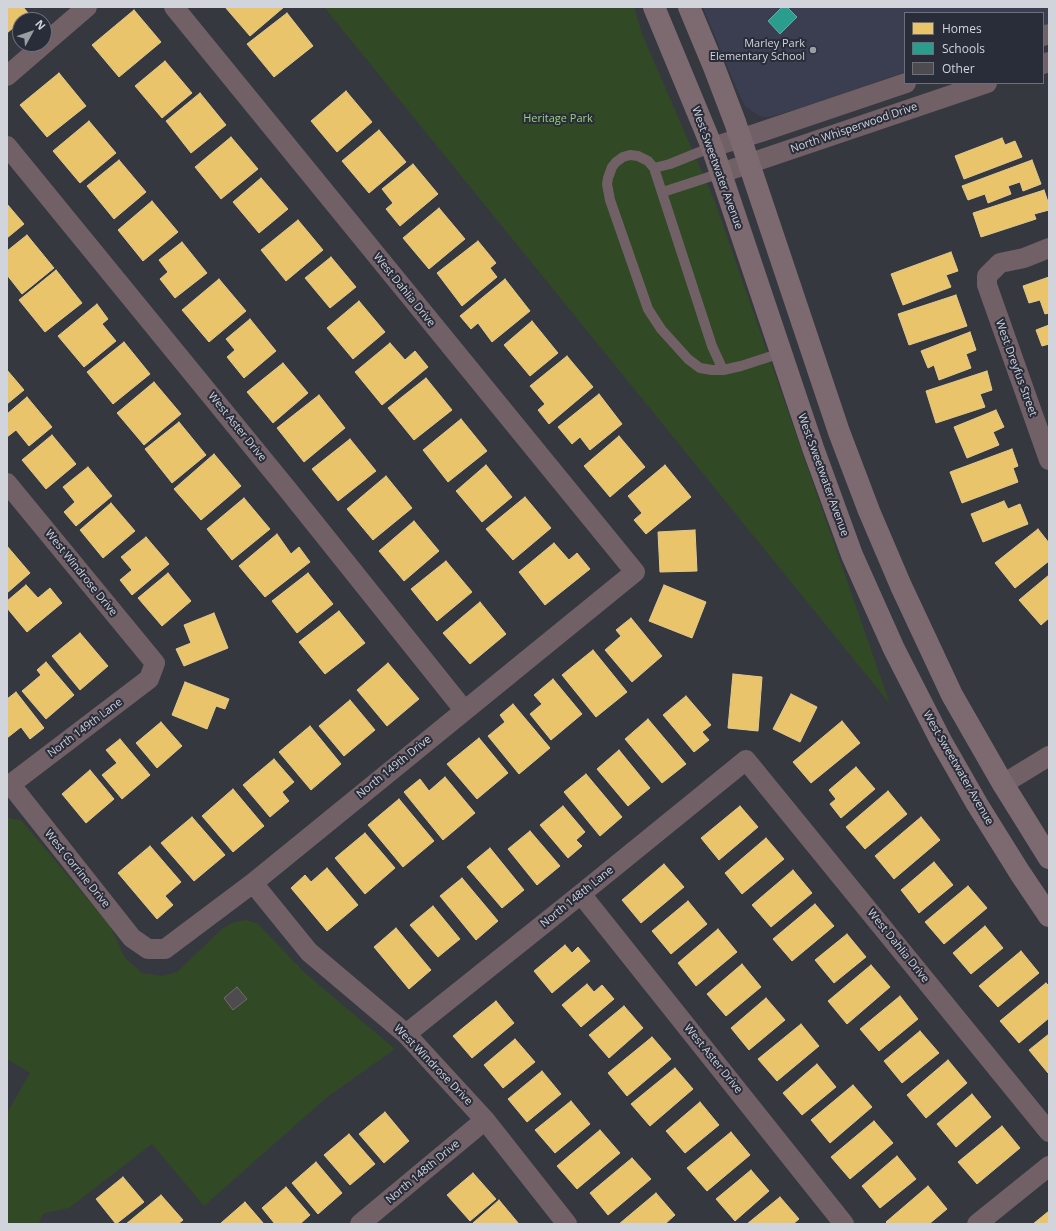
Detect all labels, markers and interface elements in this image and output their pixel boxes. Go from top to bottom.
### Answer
north arrow [12,12,52,52]
legend [904,12,1044,84]
text: N [32,16,49,33]
text: Homes [942,20,982,37]
place label: Marley Park Elementary School [710,37,805,63]
text: Schools [942,40,985,57]
marker: Marley Park Elementary School [808,45,818,55]
text: Other [942,60,975,77]
street label: North Whisperwood Drive [789,100,919,156]
street label: West Sweetwater Avenue [689,105,745,231]
park label: Heritage Park [523,112,593,126]
street label: West Dahlia Drive [370,251,438,329]
street label: West Dreyfus Street [992,318,1040,418]
street label: West Aster Drive [205,390,269,464]
street label: West Sweetwater Avenue [795,412,851,538]
street label: West Windrose Drive [42,527,120,619]
street label: North 149th Lane [45,696,125,760]
street label: West Sweetwater Avenue [920,709,996,827]
street label: North 149th Drive [354,733,434,801]
street label: West Corrine Drive [42,827,112,911]
street label: North 148th Lane [538,864,616,930]
street label: West Dahlia Drive [864,907,932,985]
street label: West Windrose Drive [391,1022,475,1108]
street label: West Aster Drive [681,1022,745,1096]
street label: North 148th Drive [383,1137,463,1207]

